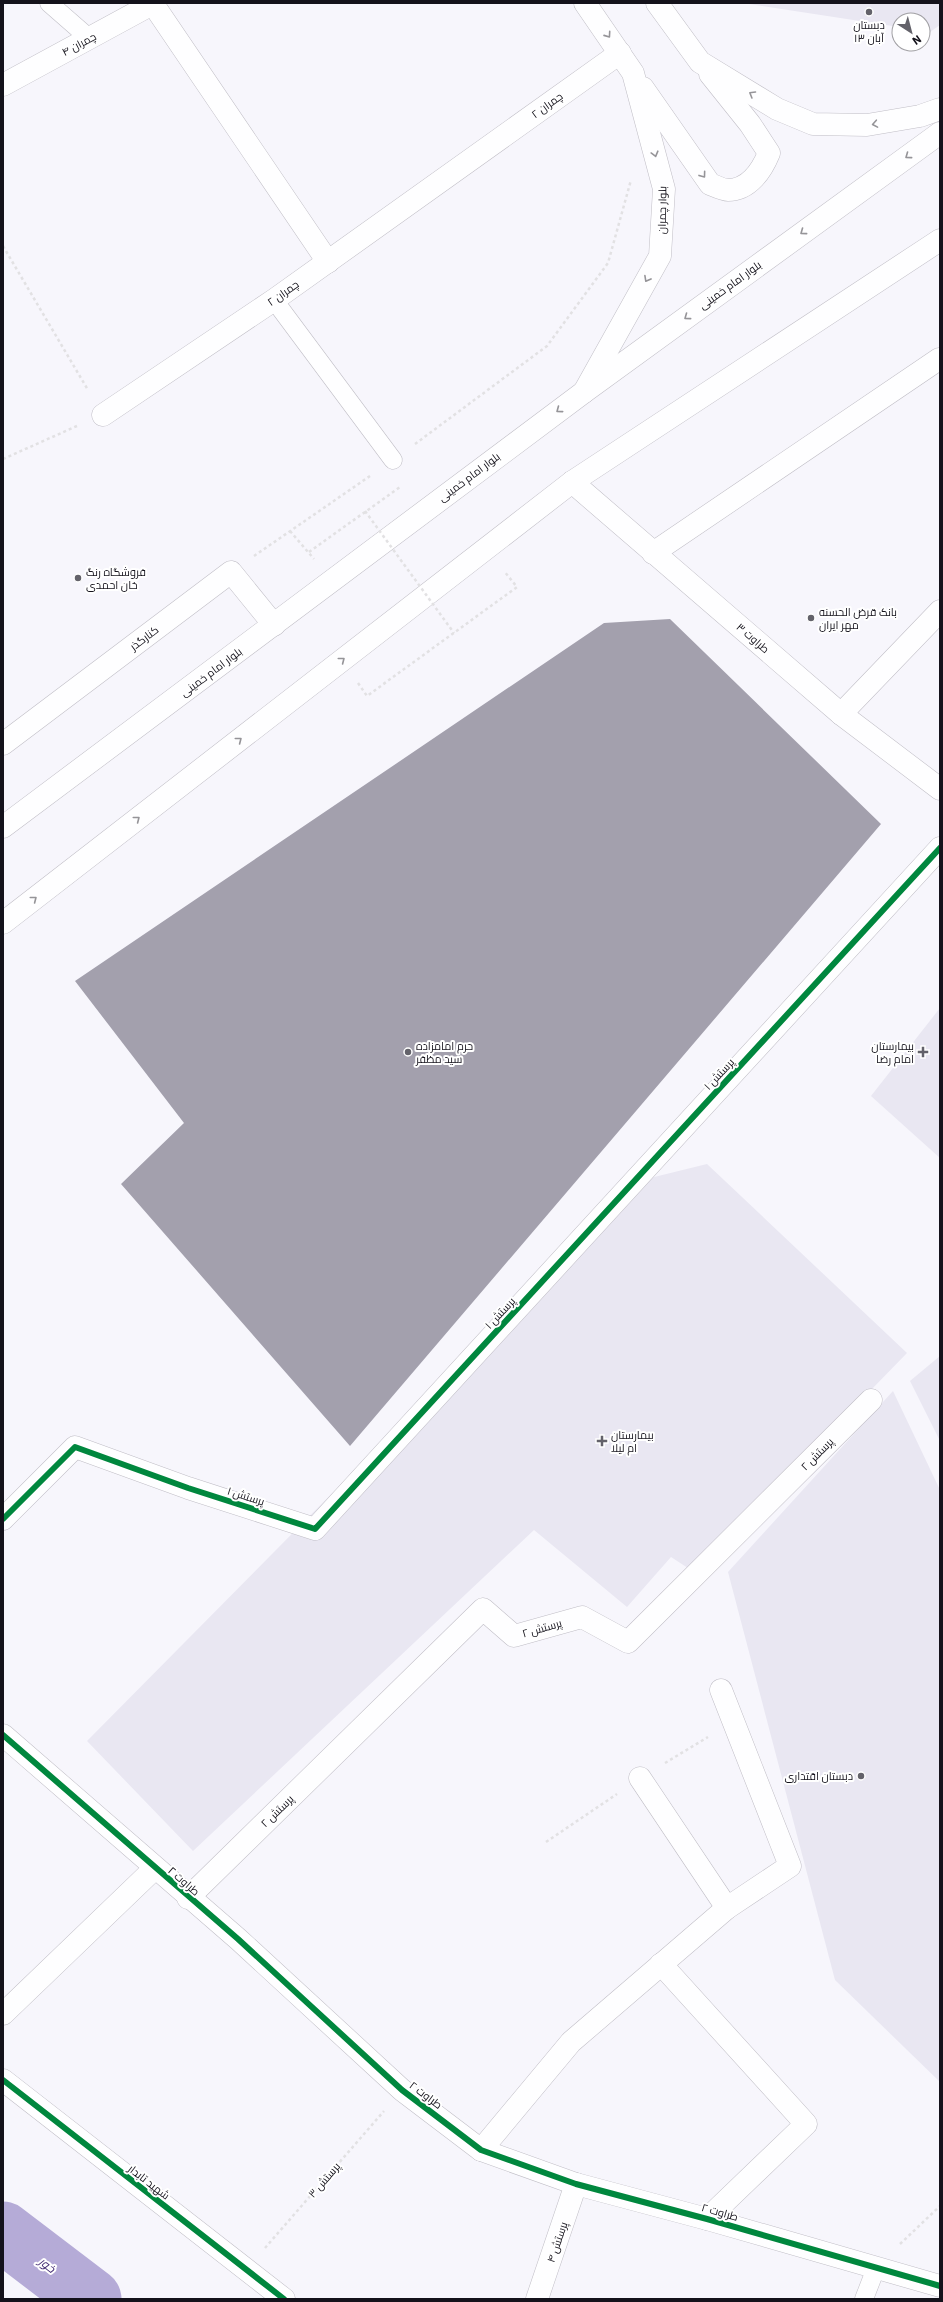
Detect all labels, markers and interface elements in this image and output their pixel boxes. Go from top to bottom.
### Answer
marker: دبستان ۱۳ آبان [864,7,874,17]
north arrow [891,12,931,52]
place label: دبستان ۱۳ آبان [853,18,885,45]
street label: چمران ۴ [59,29,99,59]
one-way arrow [603,31,611,38]
text: N [910,32,924,48]
street label: چمران ۲ [529,89,565,121]
one-way arrow [749,91,756,98]
one-way arrow [872,119,878,127]
one-way arrow [650,150,659,157]
one-way arrow [906,151,913,158]
one-way arrow [698,170,705,177]
street label: بلوار چمران [655,186,669,234]
one-way arrow [801,227,808,234]
street label: بلوار امام خمینی [696,258,765,313]
one-way arrow [644,275,651,283]
street label: چمران ۲ [264,277,302,309]
one-way arrow [684,312,691,319]
one-way arrow [557,405,564,412]
street label: بلوار امام خمینی [435,449,503,506]
place label: فروشگاه رنگ خان احمدی [86,565,146,592]
marker: فروشگاه رنگ خان احمدی [73,573,83,583]
place label: بانک قرض الحسنه مهر ایران [819,605,897,632]
marker: بانک قرض الحسنه مهر ایران [806,613,816,623]
street label: طراوت ۳ [734,620,772,656]
street label: کنارگذر [126,623,161,654]
street label: بلوار امام خمینی [177,644,245,701]
one-way arrow [338,658,345,665]
one-way arrow [235,737,242,744]
one-way arrow [132,817,139,824]
one-way arrow [29,897,36,904]
place label: حرم امامزاده سید مظفر [415,1039,473,1066]
place label: بیمارستان امام رضا [871,1039,914,1067]
marker: بیمارستان امام رضا [917,1046,929,1058]
marker: حرم امامزاده سید مظفر [403,1047,413,1057]
street label: پرستش ۱ [701,1055,737,1093]
street label: پرستش ۱ [482,1294,518,1332]
place label: بیمارستان ام لیلا [611,1428,654,1456]
marker: بیمارستان ام لیلا [596,1435,608,1447]
street label: پرستش ۲ [798,1435,836,1473]
street label: پرستش ۱ [226,1483,266,1509]
street label: پرستش ۲ [521,1616,564,1640]
place label: دبستان اقتداری [784,1769,853,1783]
marker: دبستان اقتداری [856,1771,866,1781]
street label: پرستش ۲ [257,1792,297,1830]
street label: طراوت ۲ [165,1863,203,1899]
street label: طراوت ۲ [407,2078,445,2112]
street label: پرستش ۳ [305,2159,343,2201]
street label: شهید تابدار [125,2161,173,2203]
street label: طراوت ۲ [700,2200,740,2224]
street label: پرستش ۴ [544,2220,571,2264]
water label: خور [35,2252,60,2276]

